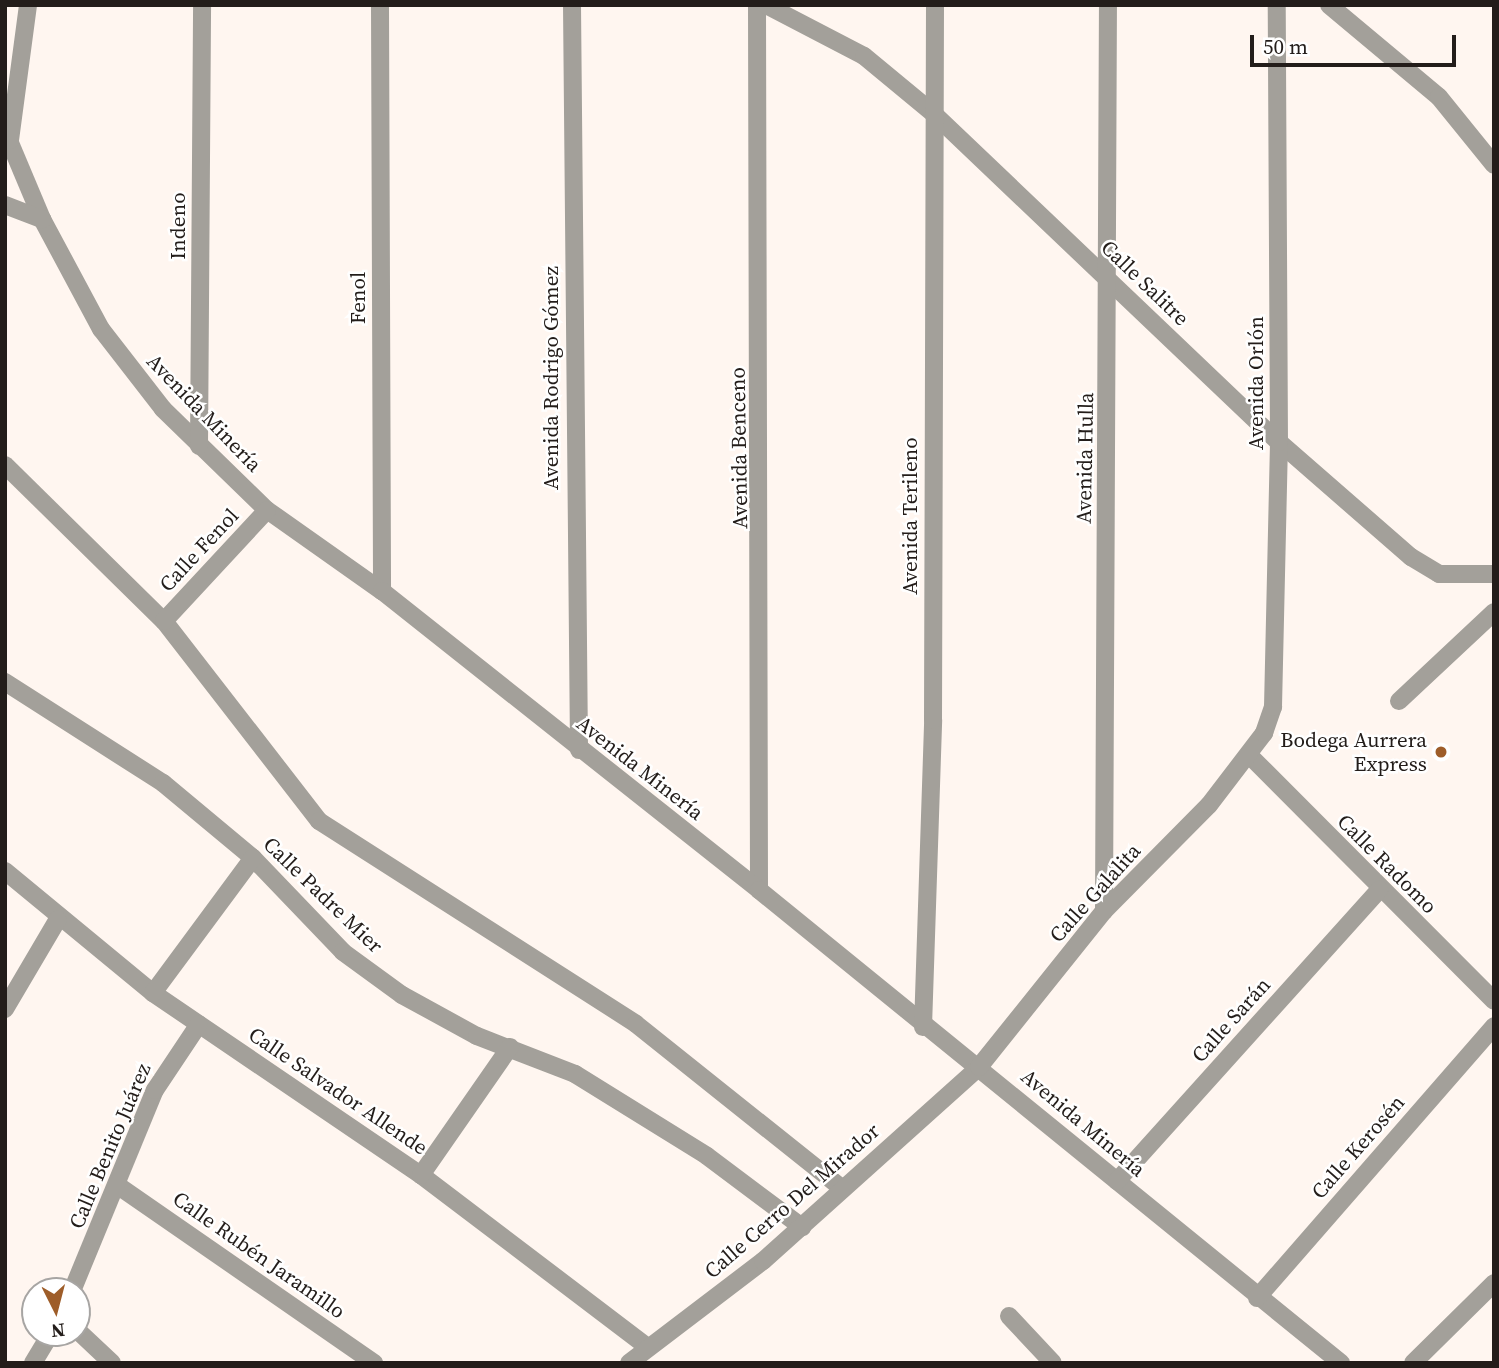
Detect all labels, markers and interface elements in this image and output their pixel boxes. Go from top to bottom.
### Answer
scale bar [1254,21,1460,65]
text: 50 m [1263,32,1308,61]
street label: Indeno [165,192,191,260]
street label: Calle Salitre [1096,235,1194,331]
street label: Avenida Rodrigo Gómez [538,266,564,490]
street label: Fenol [345,272,371,324]
street label: Avenida Orlón [1243,316,1269,450]
street label: Avenida Minería [141,349,267,477]
street label: Avenida Benceno [725,367,753,529]
street label: Avenida Hulla [1071,392,1099,524]
street label: Avenida Terileno [897,437,923,595]
street label: Calle Fenol [154,503,244,597]
street label: Avenida Minería [571,711,709,825]
place label: Bodega Aurrera Express [1280,727,1427,777]
marker: Bodega Aurrera Express [1433,744,1449,760]
street label: Calle Radomo [1332,809,1442,919]
street label: Calle Padre Mier [258,832,388,958]
street label: Calle Galalita [1044,839,1146,947]
street label: Calle Sarán [1186,972,1276,1068]
street label: Calle Salvador Allende [244,1022,432,1160]
street label: Calle Benito Juárez [64,1060,156,1232]
street label: Avenida Minería [1016,1064,1150,1182]
street label: Calle Kerosén [1306,1090,1410,1204]
street label: Calle Cerro Del Mirador [699,1118,885,1284]
street label: Calle Rubén Jaramillo [168,1186,350,1324]
north arrow [21,1277,91,1347]
text: N [50,1317,66,1345]

